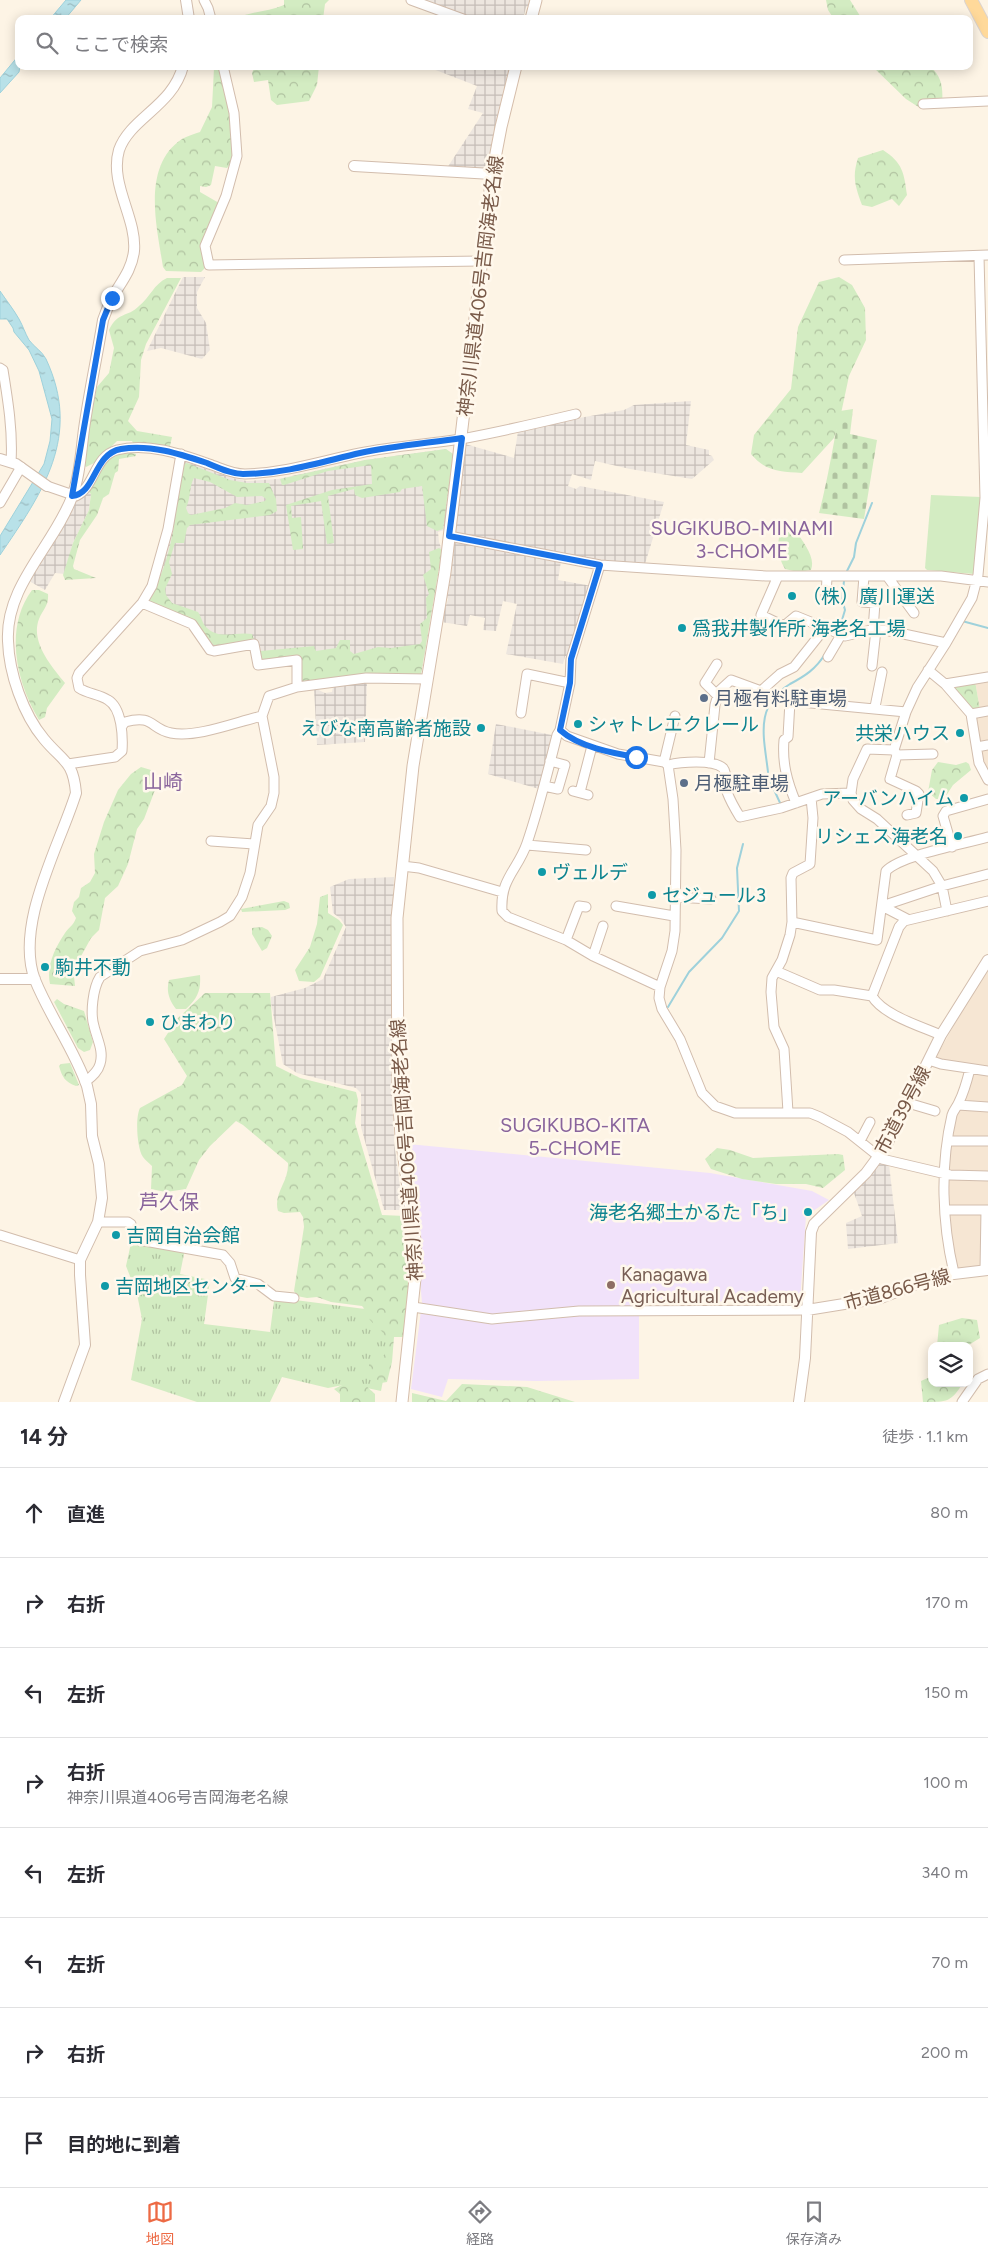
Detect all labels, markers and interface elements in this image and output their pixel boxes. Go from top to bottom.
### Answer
search box [15,15,973,70]
icon: search [33,29,61,57]
text: ここで検索 [73,33,168,56]
street label: 神奈川県道406号吉岡海老名線 [453,154,508,418]
route end [101,287,124,310]
district label: SUGIKUBO-MINAMI 3-CHOME [651,516,833,563]
place label: （株）廣川運送 [802,585,935,608]
marker: （株）廣川運送 [786,590,798,602]
place label: 爲我井製作所 海老名工場 [692,617,906,640]
marker: 爲我井製作所 海老名工場 [676,622,688,634]
place label: 月極有料駐車場 [714,687,847,710]
marker: 月極有料駐車場 [698,692,710,704]
place label: シャトレエクレール [588,713,759,736]
place label: えびな南高齢者施設 [300,717,471,740]
marker: シャトレエクレール [572,718,584,730]
marker: えびな南高齢者施設 [475,722,487,734]
place label: 共栄ハウス [855,722,950,745]
marker: 共栄ハウス [954,727,966,739]
route start [625,746,648,769]
district label: 山崎 [143,770,183,794]
place label: 月極駐車場 [694,772,789,795]
marker: 月極駐車場 [678,777,690,789]
place label: アーバンハイム [822,787,954,810]
marker: アーバンハイム [958,792,970,804]
place label: リシェス海老名 [815,825,948,848]
marker: リシェス海老名 [952,830,964,842]
place label: ヴェルデ [552,861,628,884]
marker: ヴェルデ [536,866,548,878]
place label: セジュール3 [662,884,766,907]
marker: セジュール3 [646,889,658,901]
place label: 駒井不動 [55,956,131,979]
marker: 駒井不動 [39,961,51,973]
place label: ひまわり [160,1011,236,1034]
marker: ひまわり [144,1016,156,1028]
street label: 神奈川県道406号吉岡海老名線 [386,1018,427,1282]
street label: 市道39号線 [869,1062,935,1158]
district label: SUGIKUBO-KITA 5-CHOME [500,1113,650,1160]
district label: 芦久保 [139,1190,199,1214]
place label: 海老名郷土かるた「ち」 [589,1201,798,1224]
marker: 海老名郷土かるた「ち」 [802,1206,814,1218]
place label: 吉岡自治会館 [126,1224,240,1247]
marker: 吉岡自治会館 [110,1229,122,1241]
place label: Kanagawa Agricultural Academy [621,1263,804,1308]
street label: 市道866号線 [841,1264,953,1315]
place label: 吉岡地区センター [115,1275,267,1298]
marker: Kanagawa Agricultural Academy [605,1279,617,1291]
marker: 吉岡地区センター [99,1280,111,1292]
map controls [928,1342,973,1387]
button: layers [928,1342,973,1387]
text: 14 分 [20,1424,68,1449]
text: 徒歩 · 1.1 km [882,1427,968,1446]
icon: ahead [20,1499,48,1527]
text: 直進 [67,1503,105,1526]
text: 80 m [930,1503,968,1522]
icon: right [20,1589,48,1617]
text: 右折 [67,1593,105,1616]
text: 170 m [925,1593,968,1612]
icon: left [20,1679,48,1707]
text: 左折 [67,1683,105,1706]
text: 150 m [924,1683,968,1702]
text: 右折 [67,1761,105,1784]
icon: right [20,1769,48,1797]
text: 100 m [923,1773,968,1792]
text: 神奈川県道406号吉岡海老名線 [67,1788,288,1807]
icon: left [20,1859,48,1887]
text: 左折 [67,1863,105,1886]
text: 340 m [922,1863,968,1882]
icon: left [20,1949,48,1977]
text: 左折 [67,1953,105,1976]
text: 70 m [932,1953,968,1972]
icon: right [20,2039,48,2067]
text: 右折 [67,2043,105,2066]
text: 200 m [921,2043,968,2062]
icon: arrive [20,2129,48,2157]
text: 目的地に到着 [67,2133,181,2156]
tab: 地図 [146,2198,174,2248]
tab: 経路 [466,2198,494,2248]
tab: 保存済み [786,2198,842,2248]

